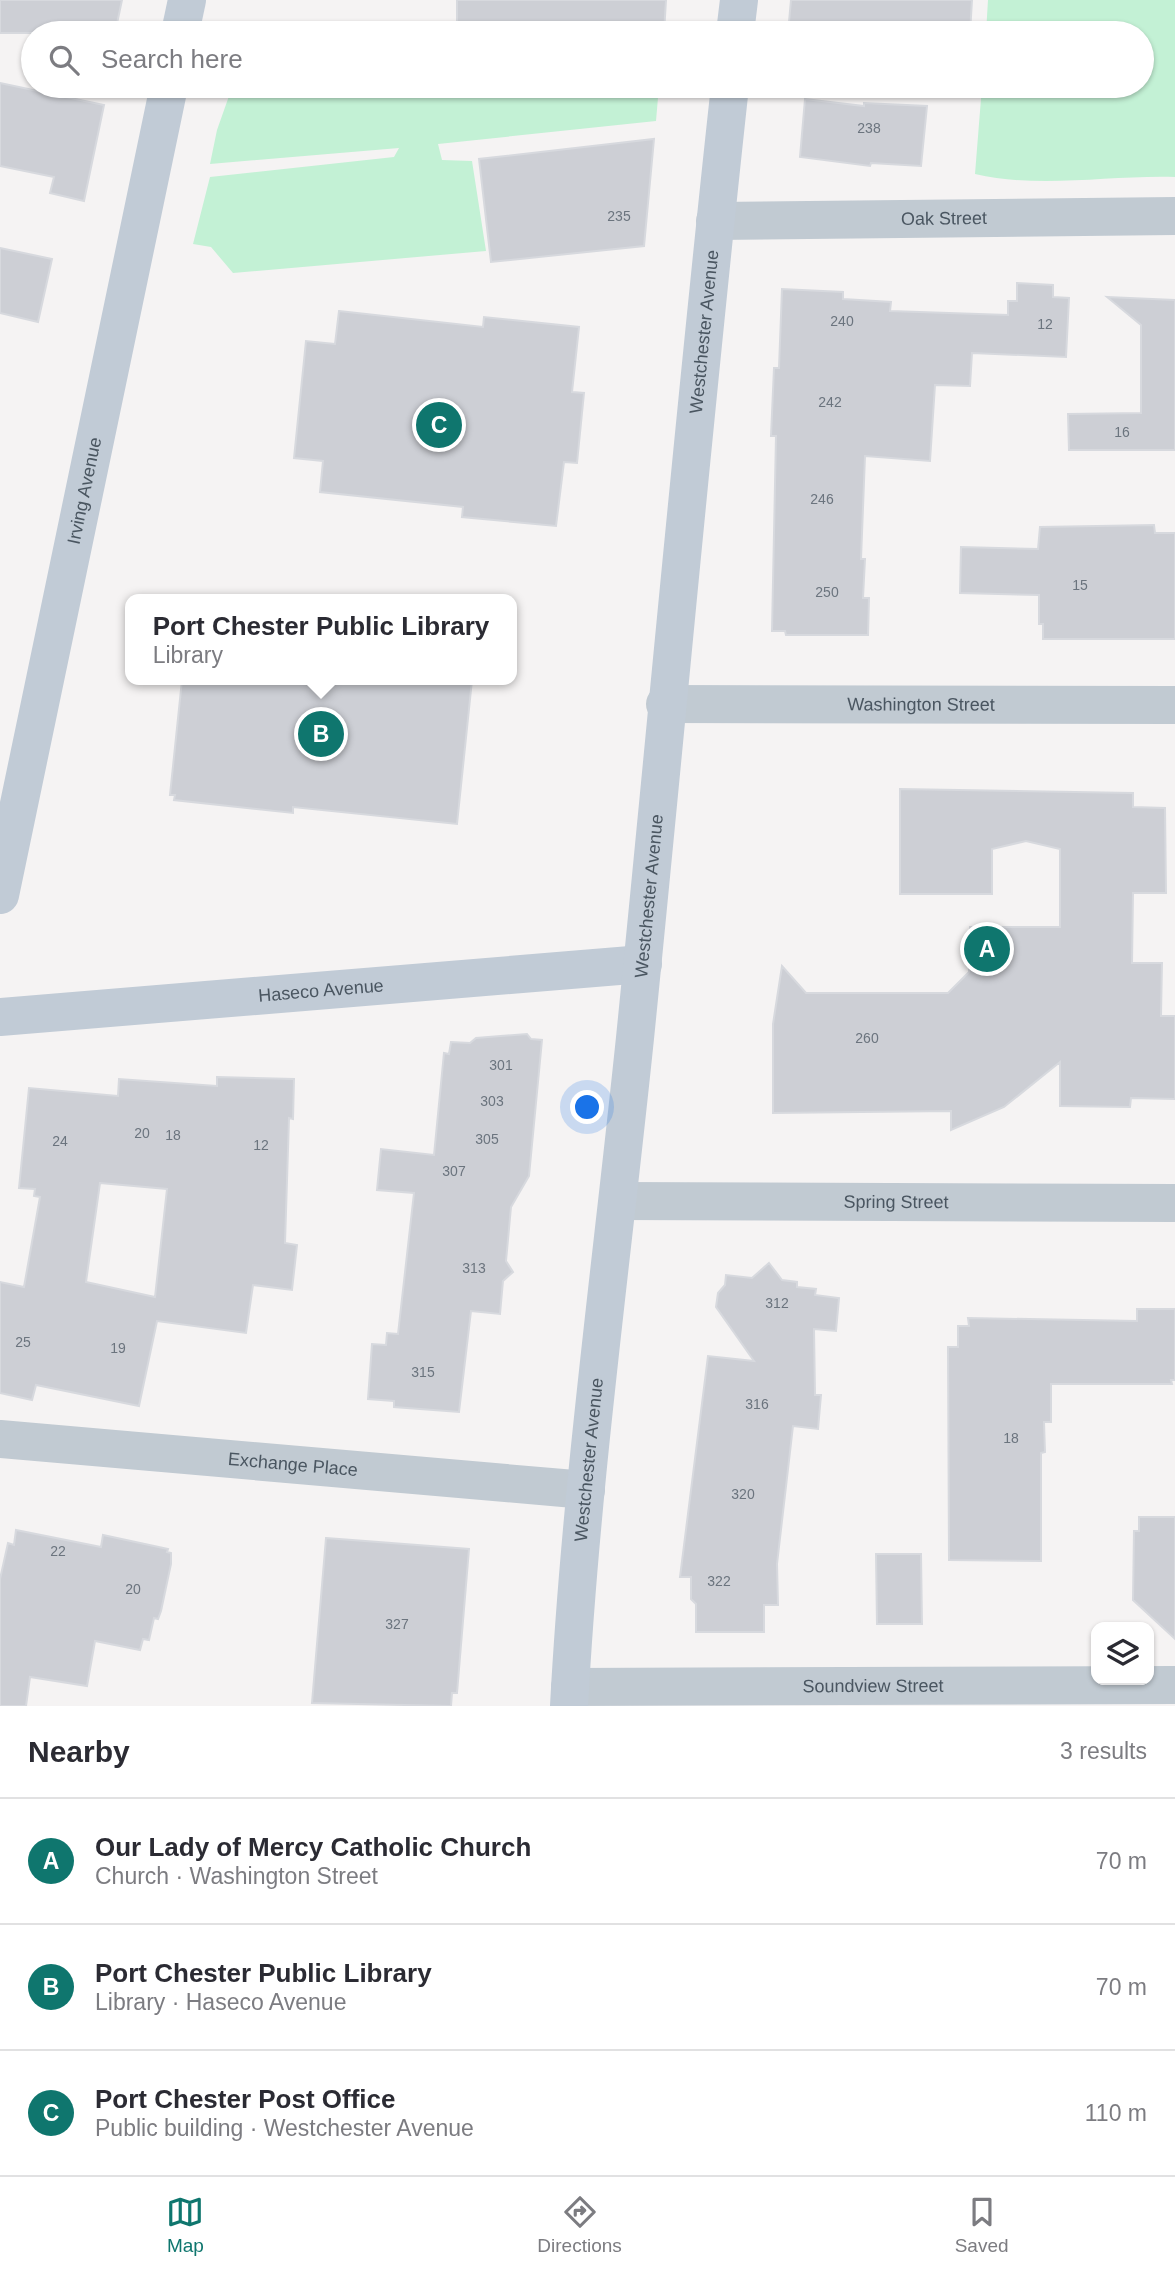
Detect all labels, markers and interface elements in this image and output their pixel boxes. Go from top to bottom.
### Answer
search box [21,21,1154,98]
icon: search [45,41,83,79]
text: Search here [101,44,243,74]
house number: 238 [857,120,881,136]
house number: 235 [607,208,631,224]
street label: Oak Street [901,208,987,229]
street label: Westchester Avenue [686,249,722,415]
house number: 240 [830,313,854,329]
house number: 12 [1037,316,1053,332]
house number: 242 [818,394,842,410]
pin: C [416,399,462,451]
house number: 16 [1114,424,1130,440]
street label: Irving Avenue [64,435,105,546]
house number: 246 [810,491,834,507]
house number: 15 [1072,577,1088,593]
house number: 250 [815,584,839,600]
popup [125,594,517,685]
text: Port Chester Public Library [153,611,489,641]
text: Library [153,642,223,668]
street label: Washington Street [847,694,995,715]
pin: B [298,708,344,760]
street label: Westchester Avenue [631,813,667,979]
pin: A [964,923,1010,975]
street label: Haseco Avenue [257,975,384,1006]
house number: 260 [855,1030,879,1046]
house number: 301 [489,1057,513,1073]
your location [570,1090,604,1124]
house number: 303 [480,1093,504,1109]
house number: 20 [134,1125,150,1141]
house number: 18 [165,1127,181,1143]
house number: 305 [475,1131,499,1147]
house number: 24 [52,1133,68,1149]
house number: 12 [253,1137,269,1153]
house number: 307 [442,1163,466,1179]
street label: Spring Street [843,1192,949,1212]
house number: 313 [462,1260,486,1276]
house number: 312 [765,1295,789,1311]
house number: 25 [15,1334,31,1350]
house number: 19 [110,1340,126,1356]
house number: 315 [411,1364,435,1380]
street label: Westchester Avenue [571,1377,607,1543]
house number: 316 [745,1396,769,1412]
house number: 18 [1003,1430,1019,1446]
street label: Exchange Place [227,1449,359,1480]
house number: 320 [731,1486,755,1502]
house number: 22 [50,1543,66,1559]
house number: 322 [707,1573,731,1589]
house number: 20 [125,1581,141,1597]
house number: 327 [385,1616,409,1632]
map controls [1091,1622,1154,1685]
button: layers [1091,1622,1154,1685]
street label: Soundview Street [802,1676,944,1696]
text: Nearby [28,1735,130,1768]
text: 3 results [1060,1738,1147,1764]
text: Our Lady of Mercy Catholic Church [95,1832,531,1862]
text: A [43,1848,59,1874]
text: 70 m [1096,1848,1147,1874]
text: Church · Washington Street [95,1863,378,1889]
text: Port Chester Public Library [95,1958,432,1988]
text: B [43,1974,59,2000]
text: 70 m [1096,1974,1147,2000]
text: Library · Haseco Avenue [95,1989,346,2015]
text: Port Chester Post Office [95,2084,396,2114]
text: C [43,2100,59,2126]
text: 110 m [1085,2100,1147,2126]
text: Public building · Westchester Avenue [95,2115,474,2141]
tab: Map [166,2193,204,2257]
tab: Directions [537,2193,622,2257]
tab: Saved [955,2193,1009,2257]

